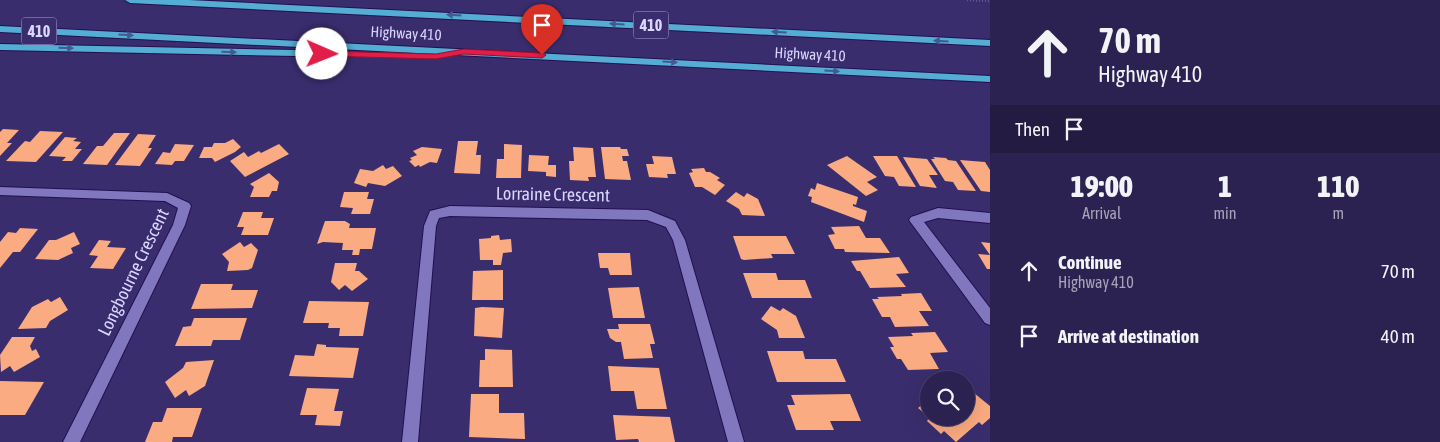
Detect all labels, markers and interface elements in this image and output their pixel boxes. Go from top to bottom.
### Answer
pin [521,4,563,55]
one-way arrow [446,11,462,19]
icon: arrive [528,11,556,39]
road number: 410 [634,12,668,38]
road number: 410 [22,18,56,44]
one-way arrow [608,19,624,27]
icon: ahead [1015,20,1080,85]
text: 70 m [1098,20,1161,60]
street label: Highway 410 [370,23,442,43]
position arrow [295,27,347,79]
one-way arrow [771,28,787,36]
one-way arrow [119,31,135,39]
one-way arrow [933,36,949,44]
one-way arrow [58,44,74,52]
street label: Highway 410 [774,44,846,64]
one-way arrow [221,48,237,56]
one-way arrow [662,58,678,66]
text: Highway 410 [1098,61,1202,87]
one-way arrow [824,67,840,75]
icon: arrive [1060,115,1088,143]
text: Then [1015,118,1050,140]
text: 19:00 [1071,169,1133,203]
text: 1 [1218,169,1232,203]
text: 110 [1317,169,1359,203]
street label: Lorraine Crescent [496,183,610,205]
text: Arrival [1082,204,1121,222]
text: min [1214,204,1237,222]
text: m [1332,204,1344,222]
street label: Longbourne Crescent [93,205,173,339]
text: Continue [1058,251,1122,273]
icon: ahead [1015,257,1043,285]
text: 70 m [1381,260,1415,282]
text: Highway 410 [1058,273,1134,291]
icon: arrive [1015,322,1043,350]
text: Arrive at destination [1058,325,1199,347]
text: 40 m [1381,325,1415,347]
map controls [920,371,975,426]
button: search [920,371,975,426]

